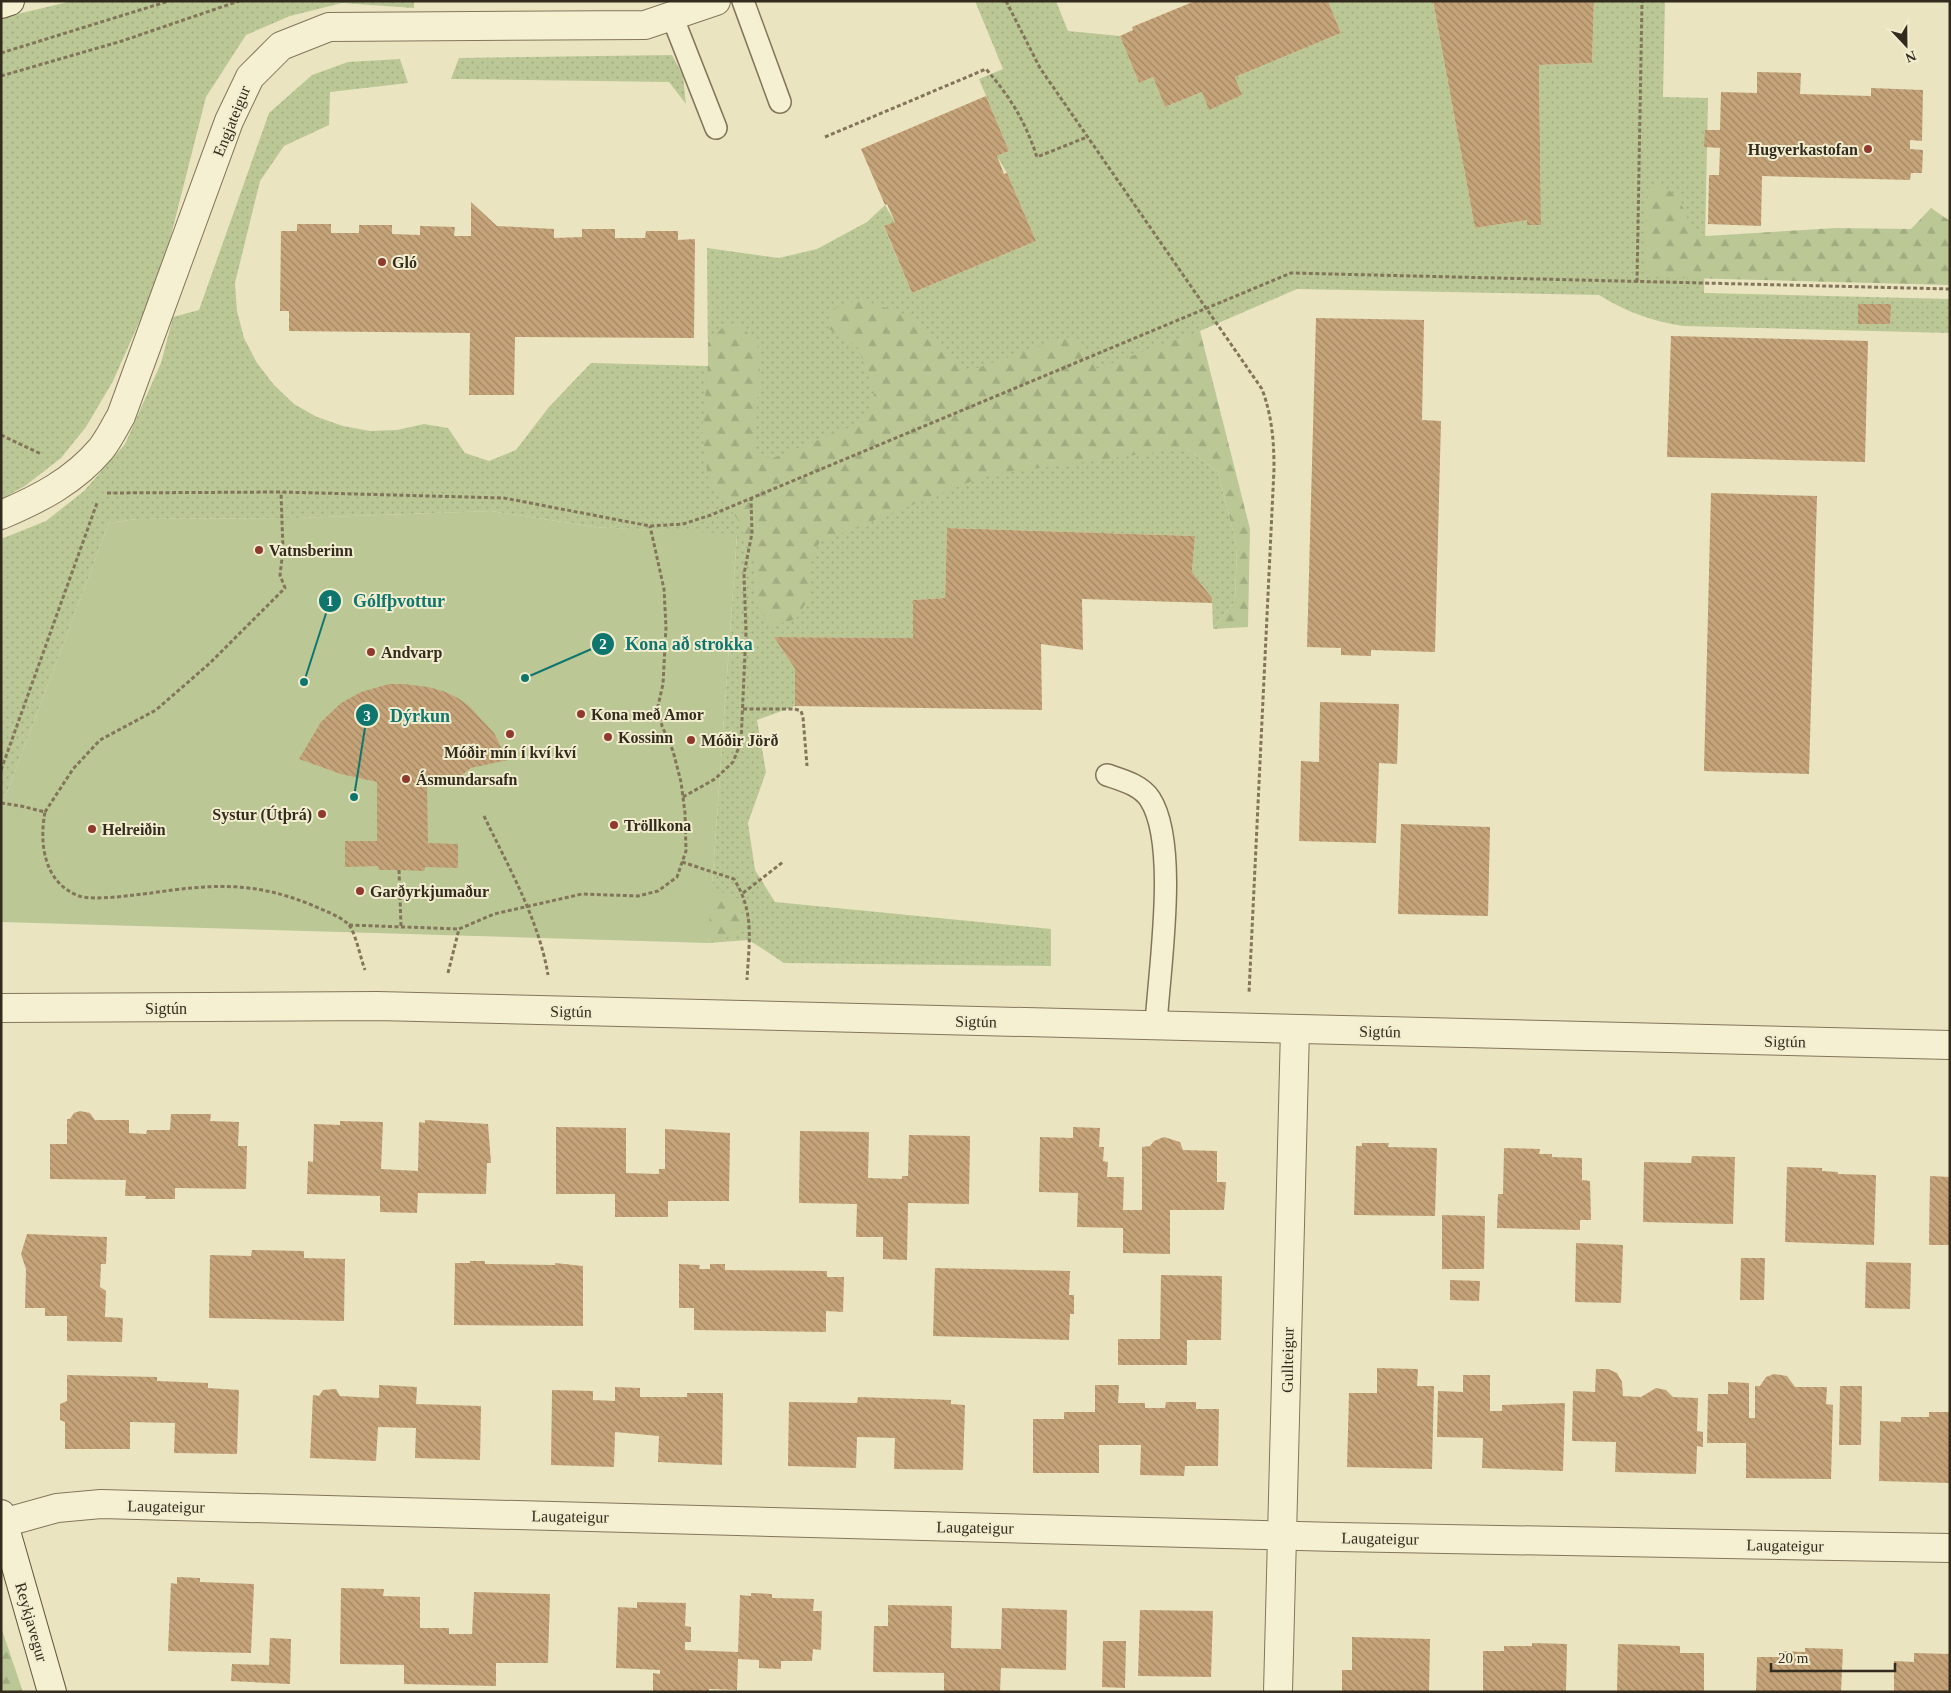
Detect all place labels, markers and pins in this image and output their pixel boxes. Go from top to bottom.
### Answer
place label: Hugverkastofan [1748,141,1858,159]
marker: Hugverkastofan [1862,143,1874,155]
place label: Gló [392,254,417,271]
marker: Gló [376,256,388,268]
place label: Vatnsberinn [269,542,353,559]
marker: Vatnsberinn [253,544,265,556]
callout: Gólfþvottur [318,584,455,617]
callout: Kona að strokka [590,627,763,660]
place label: Andvarp [381,644,442,662]
marker: Andvarp [365,646,377,658]
callout: Dýrkun [355,699,460,732]
place label: Kona með Amor [591,706,704,723]
marker: Kona með Amor [575,708,587,720]
marker: Móðir mín í kví kví [504,728,516,740]
place label: Kossinn [618,729,673,746]
marker: Kossinn [602,731,614,743]
place label: Móðir Jörð [701,732,778,749]
marker: Móðir Jörð [685,734,697,746]
place label: Móðir mín í kví kví [444,744,577,761]
place label: Ásmundarsafn [416,770,517,788]
marker: Ásmundarsafn [400,773,412,785]
place label: Systur (Útþrá) [212,805,312,824]
marker: Systur (Útþrá) [316,808,328,820]
place label: Tröllkona [624,817,691,834]
marker: Tröllkona [608,819,620,831]
place label: Helreiðin [102,821,166,838]
marker: Helreiðin [86,823,98,835]
place label: Garðyrkjumaður [370,883,489,901]
marker: Garðyrkjumaður [354,885,366,897]

